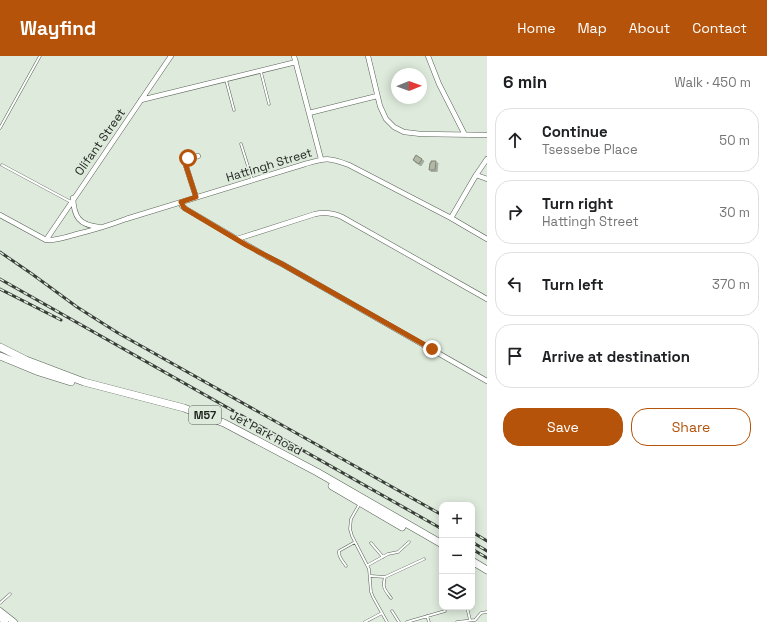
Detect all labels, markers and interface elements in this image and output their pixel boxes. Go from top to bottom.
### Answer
text: Wayfind [20,16,96,41]
text: Home [517,19,555,37]
text: Map [577,19,607,37]
text: About [629,19,670,37]
text: Contact [692,19,747,37]
north arrow [391,68,427,104]
text: 6 min [503,71,547,93]
text: Walk · 450 m [674,74,751,91]
street label: Olifant Street [71,105,129,179]
text: Continue [542,122,608,141]
icon: ahead [504,129,526,151]
text: 50 m [719,132,750,149]
text: Tsessebe Place [542,141,638,158]
street label: Hattingh Street [224,144,314,186]
route start [179,149,197,167]
text: Turn right [542,194,613,213]
icon: right [504,201,526,223]
text: 30 m [719,204,750,221]
text: Hattingh Street [542,213,639,230]
icon: left [504,273,526,295]
text: Turn left [542,275,604,294]
text: 370 m [712,276,750,293]
route end [423,340,441,358]
icon: arrive [504,345,526,367]
text: Arrive at destination [542,347,690,366]
road number: M57 [189,406,221,424]
street label: Jet Park Road [227,407,305,459]
button: Save [503,408,623,446]
button: Share [631,408,751,446]
map controls [439,502,475,610]
button: + [439,502,475,538]
button: − [439,538,475,574]
button: layers [439,574,475,610]

